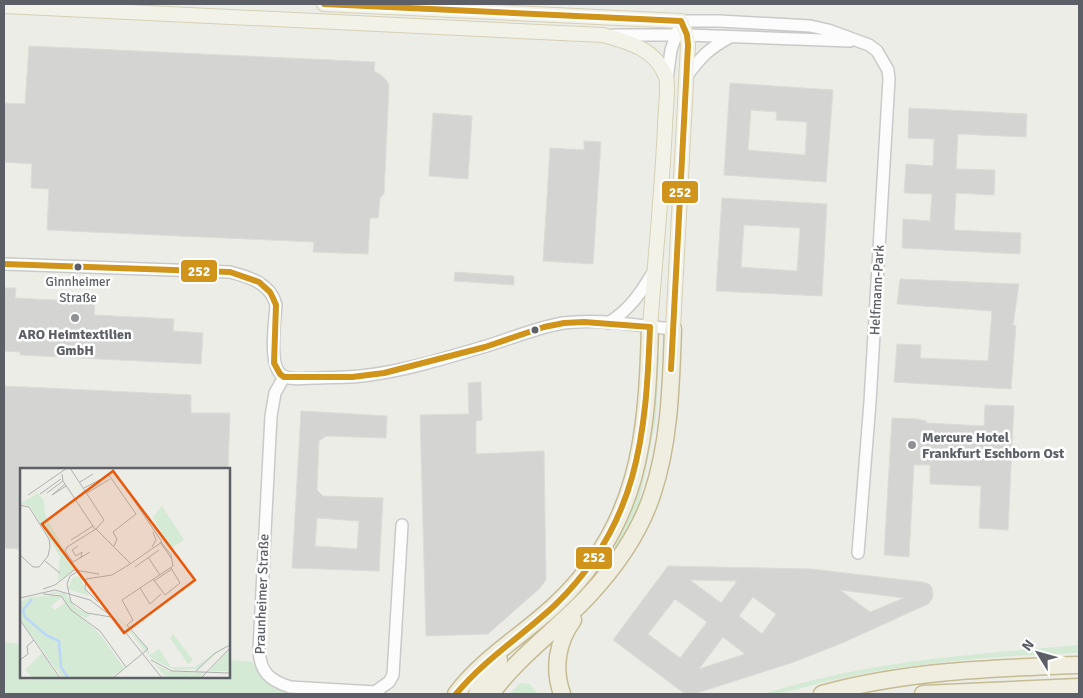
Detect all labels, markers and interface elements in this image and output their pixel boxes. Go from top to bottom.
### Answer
line badge: 252 [661,180,699,204]
text: 252 [669,184,691,201]
street label: Helfmann-Park [866,244,888,336]
line badge: 252 [180,259,218,283]
marker: Ginnheimer Straße [73,262,83,272]
text: 252 [188,263,210,280]
place label: Ginnheimer Straße [46,274,111,306]
marker: ARO Heimtextilien GmbH [69,312,81,324]
unlabelled marker [530,325,540,335]
place label: ARO Heimtextilien GmbH [18,326,132,359]
place label: Mercure Hotel Frankfurt Eschborn Ost [922,429,1065,462]
marker: Mercure Hotel Frankfurt Eschborn Ost [906,439,918,451]
inset map [20,468,230,678]
street label: Praunheimer Straße [251,533,273,655]
line badge: 252 [575,546,613,570]
text: 252 [583,549,605,566]
north arrow [1013,628,1063,678]
text: N [1018,636,1038,654]

